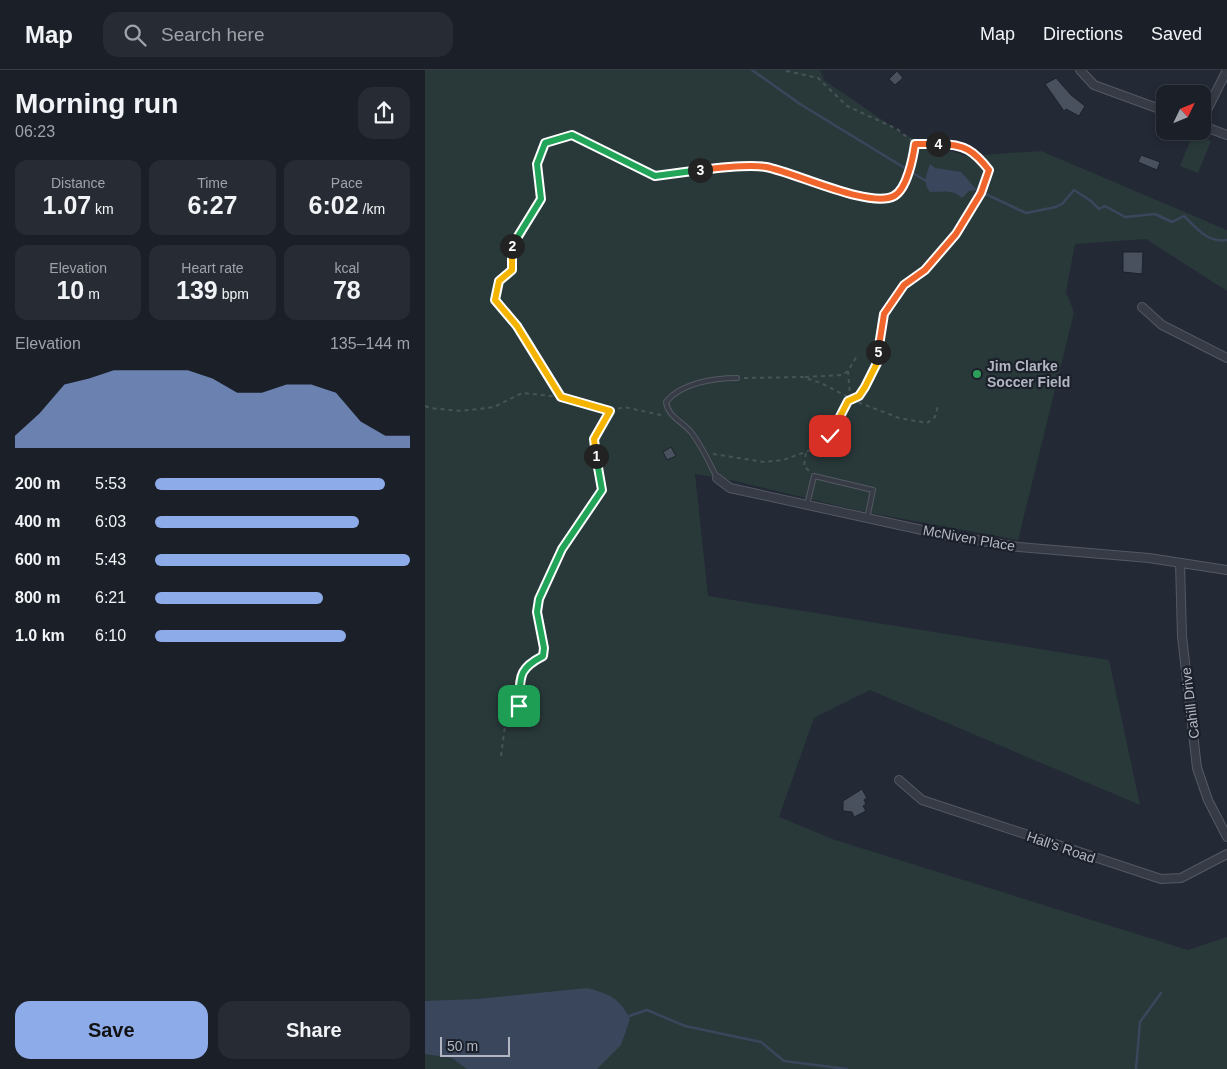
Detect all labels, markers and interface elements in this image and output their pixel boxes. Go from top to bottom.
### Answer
search box [103,12,453,57]
text: Map [25,21,73,48]
icon: search [121,21,149,49]
text: Search here [161,24,265,45]
text: Map [980,24,1015,44]
text: Directions [1043,24,1123,44]
text: Saved [1151,24,1202,44]
north arrow [1156,85,1211,140]
map controls [1156,85,1211,140]
button: share [358,87,410,139]
text: Morning run [15,88,178,119]
text: 06:23 [15,123,55,140]
pin: 4 [925,132,951,156]
text: 4 [935,136,942,152]
pin: 3 [687,158,713,182]
text: 3 [697,162,704,178]
text: Distance [51,175,105,191]
text: Time [197,175,228,191]
text: Pace [331,175,363,191]
text: 1.07 [43,191,91,219]
text: 6:27 [187,191,238,219]
text: 6:02 [309,191,359,219]
text: km [91,201,114,217]
text: /km [359,201,385,217]
pin: 2 [499,234,525,258]
text: 2 [509,238,516,254]
text: Elevation [49,260,107,276]
text: Heart rate [181,260,244,276]
text: kcal [334,260,359,276]
text: 10 [56,276,84,304]
text: 139 [176,276,218,304]
text: 78 [333,276,361,304]
text: m [84,286,100,302]
text: bpm [218,286,249,302]
text: Elevation [15,335,81,352]
text: 135–144 m [330,335,410,352]
pin: 5 [865,340,891,364]
text: 5 [875,344,882,360]
place label: Jim Clarke Soccer Field [987,358,1070,390]
marker: Jim Clarke Soccer Field [971,368,983,380]
pin [809,415,851,457]
icon: check [816,422,844,450]
pin: 1 [583,444,609,468]
text: 1 [593,448,600,464]
text: 200 m [15,475,60,492]
text: 5:53 [95,475,126,492]
text: 400 m [15,513,60,530]
text: 6:03 [95,513,126,530]
street label: McNiven Place [922,522,1017,554]
text: 600 m [15,551,60,568]
text: 5:43 [95,551,126,568]
text: 800 m [15,589,60,606]
text: 6:21 [95,589,126,606]
text: 1.0 km [15,627,65,644]
text: 6:10 [95,627,126,644]
street label: Cahill Drive [1178,666,1202,739]
pin [498,685,540,727]
icon: arrive [505,692,533,720]
street label: Hall's Road [1025,828,1097,866]
button: Save [15,1001,208,1059]
button: Share [218,1001,410,1059]
scale bar [440,1034,510,1057]
text: 50 m [447,1038,478,1054]

